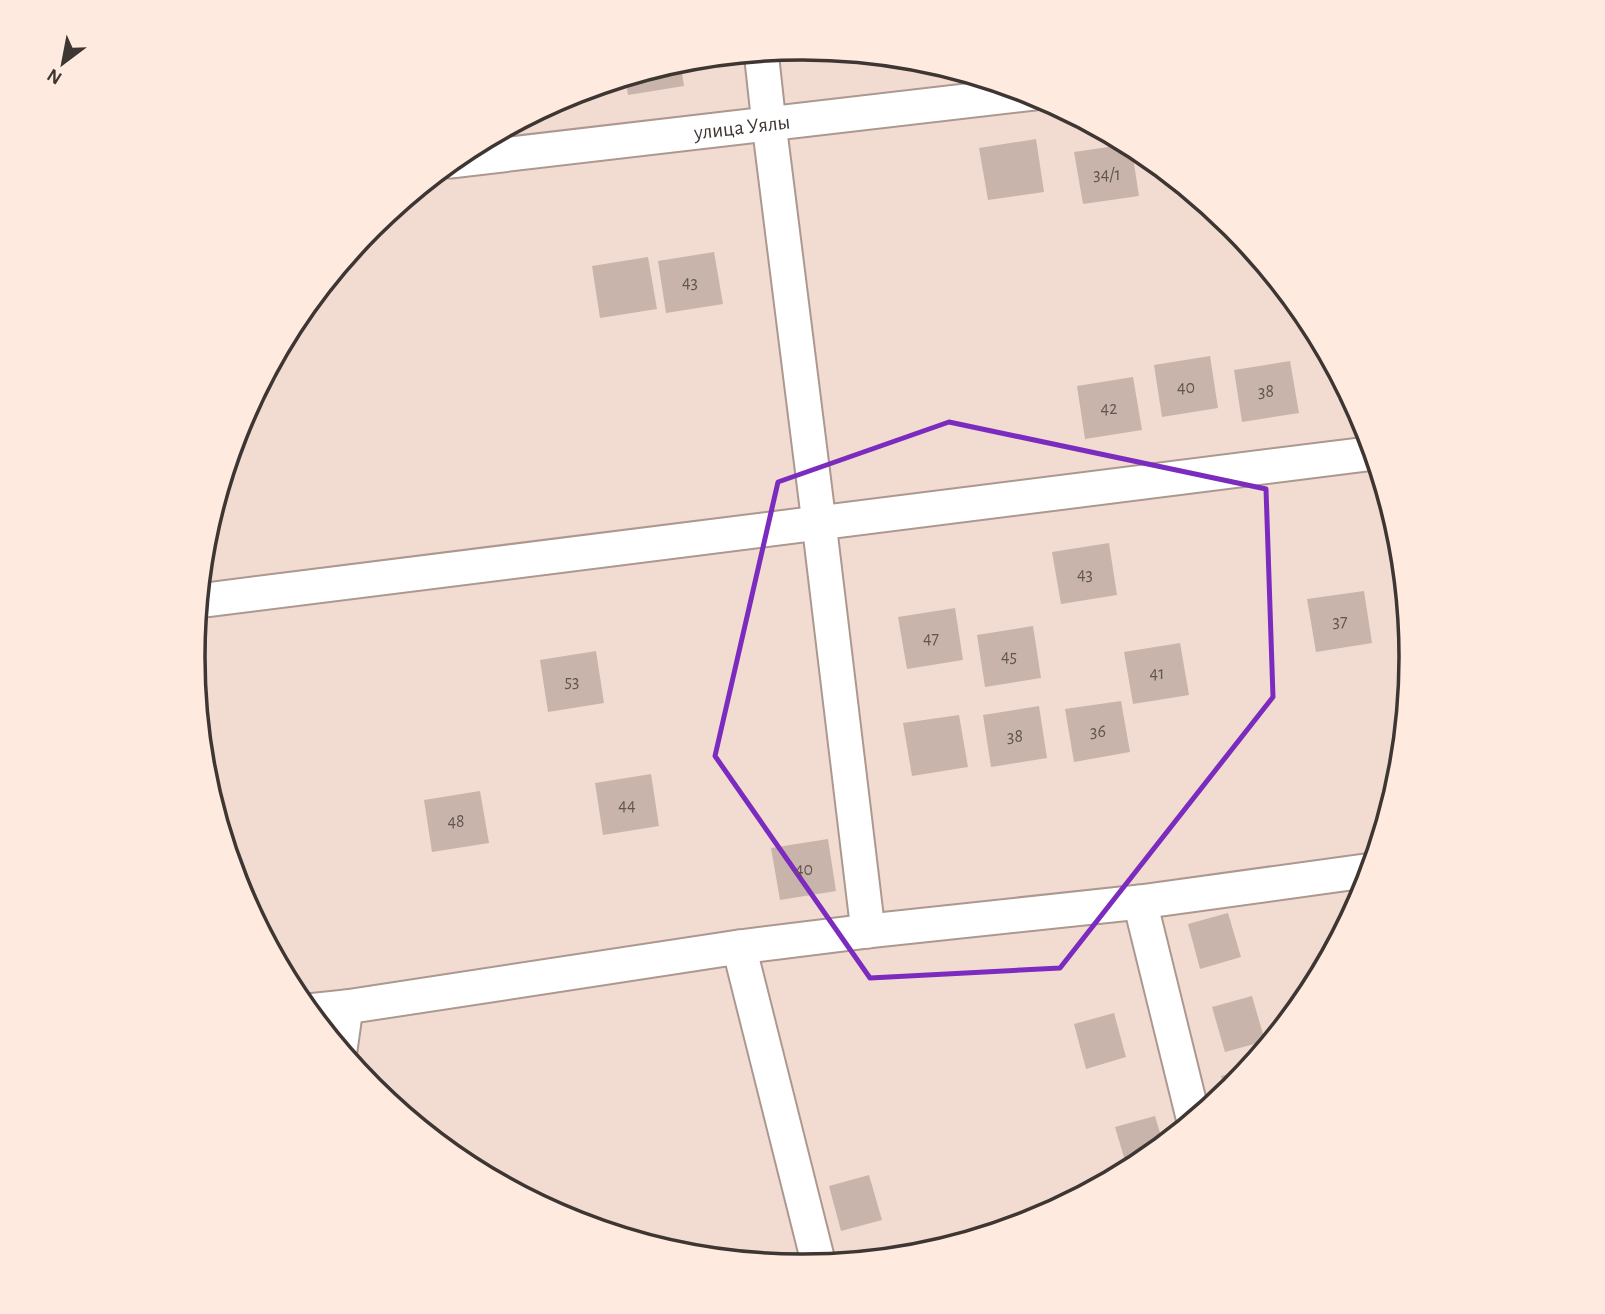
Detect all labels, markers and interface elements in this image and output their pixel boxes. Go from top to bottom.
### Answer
north arrow [28,28,98,98]
text: N [44,65,65,88]
street label: улица Уялы [692,111,791,144]
house number: 34/1 [1093,166,1121,184]
house number: 43 [682,274,698,292]
house number: 40 [1177,379,1195,397]
house number: 38 [1258,383,1274,401]
house number: 42 [1101,400,1117,418]
house number: 43 [1077,566,1093,584]
house number: 37 [1333,613,1347,631]
house number: 47 [923,630,939,648]
house number: 45 [1001,648,1017,666]
house number: 41 [1150,665,1164,683]
house number: 53 [565,673,579,691]
house number: 36 [1090,723,1106,741]
house number: 38 [1007,728,1023,746]
house number: 44 [618,797,636,815]
house number: 48 [447,813,465,831]
house number: 40 [795,861,813,879]

